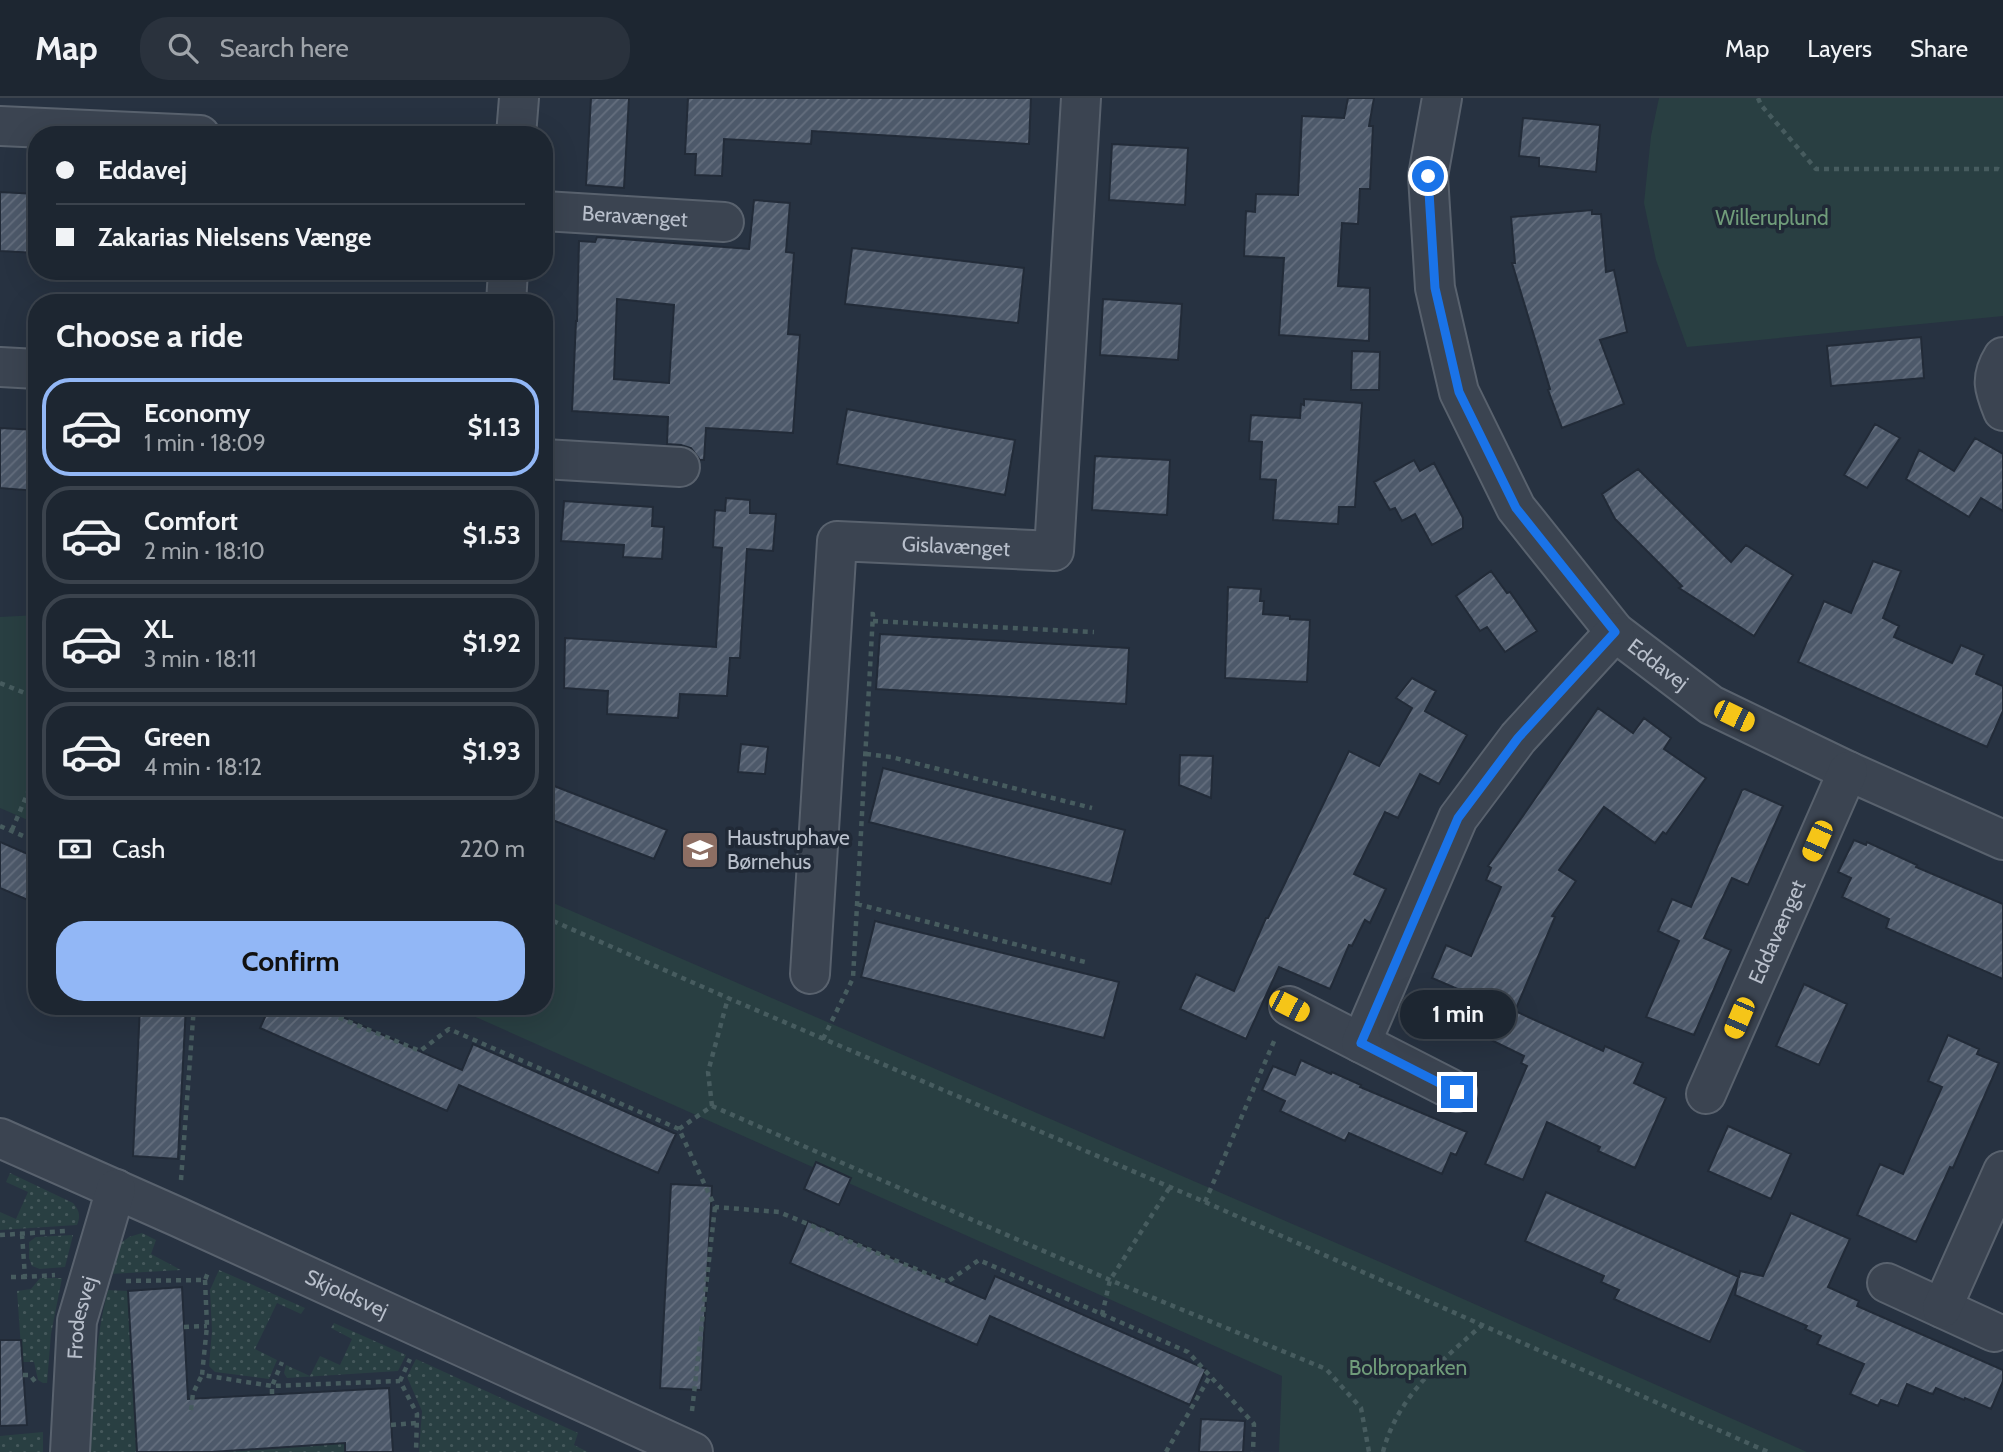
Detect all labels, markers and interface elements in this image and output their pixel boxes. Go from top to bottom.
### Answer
search box [140,17,630,80]
text: Map [35,28,98,68]
icon: search [164,29,202,67]
text: Search here [220,32,349,64]
text: Map [1725,34,1769,63]
text: Layers [1807,34,1872,63]
text: Share [1910,34,1968,63]
text: Eddavej [98,154,187,186]
route start [1412,160,1444,192]
street label: Beravænget [581,200,689,232]
park label: Willeruplund [1715,205,1829,230]
text: Zakarias Nielsens Vænge [98,221,371,253]
text: Choose a ride [56,316,243,355]
icon: car [60,396,123,459]
text: Economy [144,397,250,429]
text: $1.13 [467,411,521,443]
text: 1 min · 18:09 [144,429,266,457]
icon: car [60,504,123,567]
text: Comfort [144,505,238,537]
text: $1.53 [463,519,521,551]
street label: Gislavænget [901,531,1011,561]
text: 2 min · 18:10 [144,537,265,565]
icon: car [60,612,123,675]
text: XL [144,613,173,645]
text: $1.92 [463,627,521,659]
street label: Eddavej [1623,633,1694,696]
text: 3 min · 18:11 [144,645,257,673]
car [1711,697,1758,735]
icon: car [60,720,123,783]
text: Green [144,721,211,753]
text: $1.93 [462,735,521,767]
text: 4 min · 18:12 [144,753,262,781]
car [1799,818,1836,864]
place label: Haustruphave Børnehus [727,825,850,874]
school or university icon: Haustruphave Børnehus [679,829,721,871]
icon: cash [56,830,94,868]
text: Cash [112,833,165,865]
text: 220 m [459,835,525,863]
street label: Eddavænget [1743,876,1811,988]
button: Confirm [56,921,525,1001]
car [1266,987,1313,1025]
callout: 1 min [1399,990,1515,1040]
car [1722,995,1757,1041]
text: 1 min [1432,1000,1484,1028]
route end [1441,1076,1473,1108]
street label: Skjoldsvej [301,1264,392,1324]
street label: Frodesvej [62,1273,103,1360]
park label: Bolbroparken [1349,1355,1467,1380]

